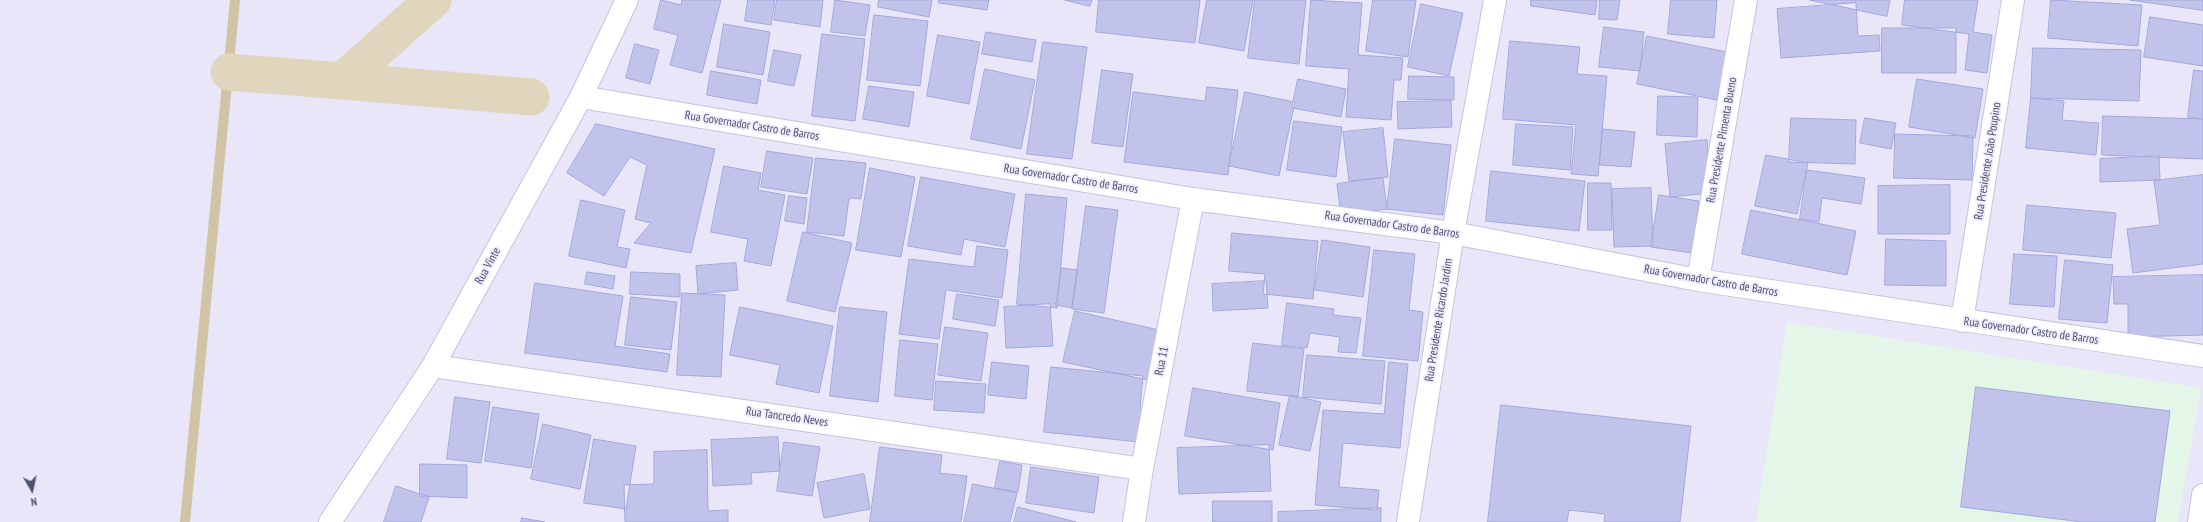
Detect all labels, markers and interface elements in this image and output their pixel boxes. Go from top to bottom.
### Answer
street label: Rua Presidente Pimenta Bueno [1704,76,1740,204]
street label: Rua Presidente João Poupino [1972,101,2004,221]
street label: Rua Governador Castro de Barros [684,108,820,144]
street label: Rua Governador Castro de Barros [1003,161,1139,197]
street label: Rua Governador Castro de Barros [1324,208,1460,242]
street label: Rua Vinte [472,245,504,287]
street label: Rua Presidente Ricardo Jardim [1422,257,1456,383]
street label: Rua Governador Castro de Barros [1643,262,1779,300]
street label: Rua Governador Castro de Barros [1963,314,2099,348]
street label: Rua 11 [1152,345,1172,377]
street label: Rua Tancredo Neves [745,404,829,430]
north arrow [12,470,52,510]
text: N [30,494,38,509]

